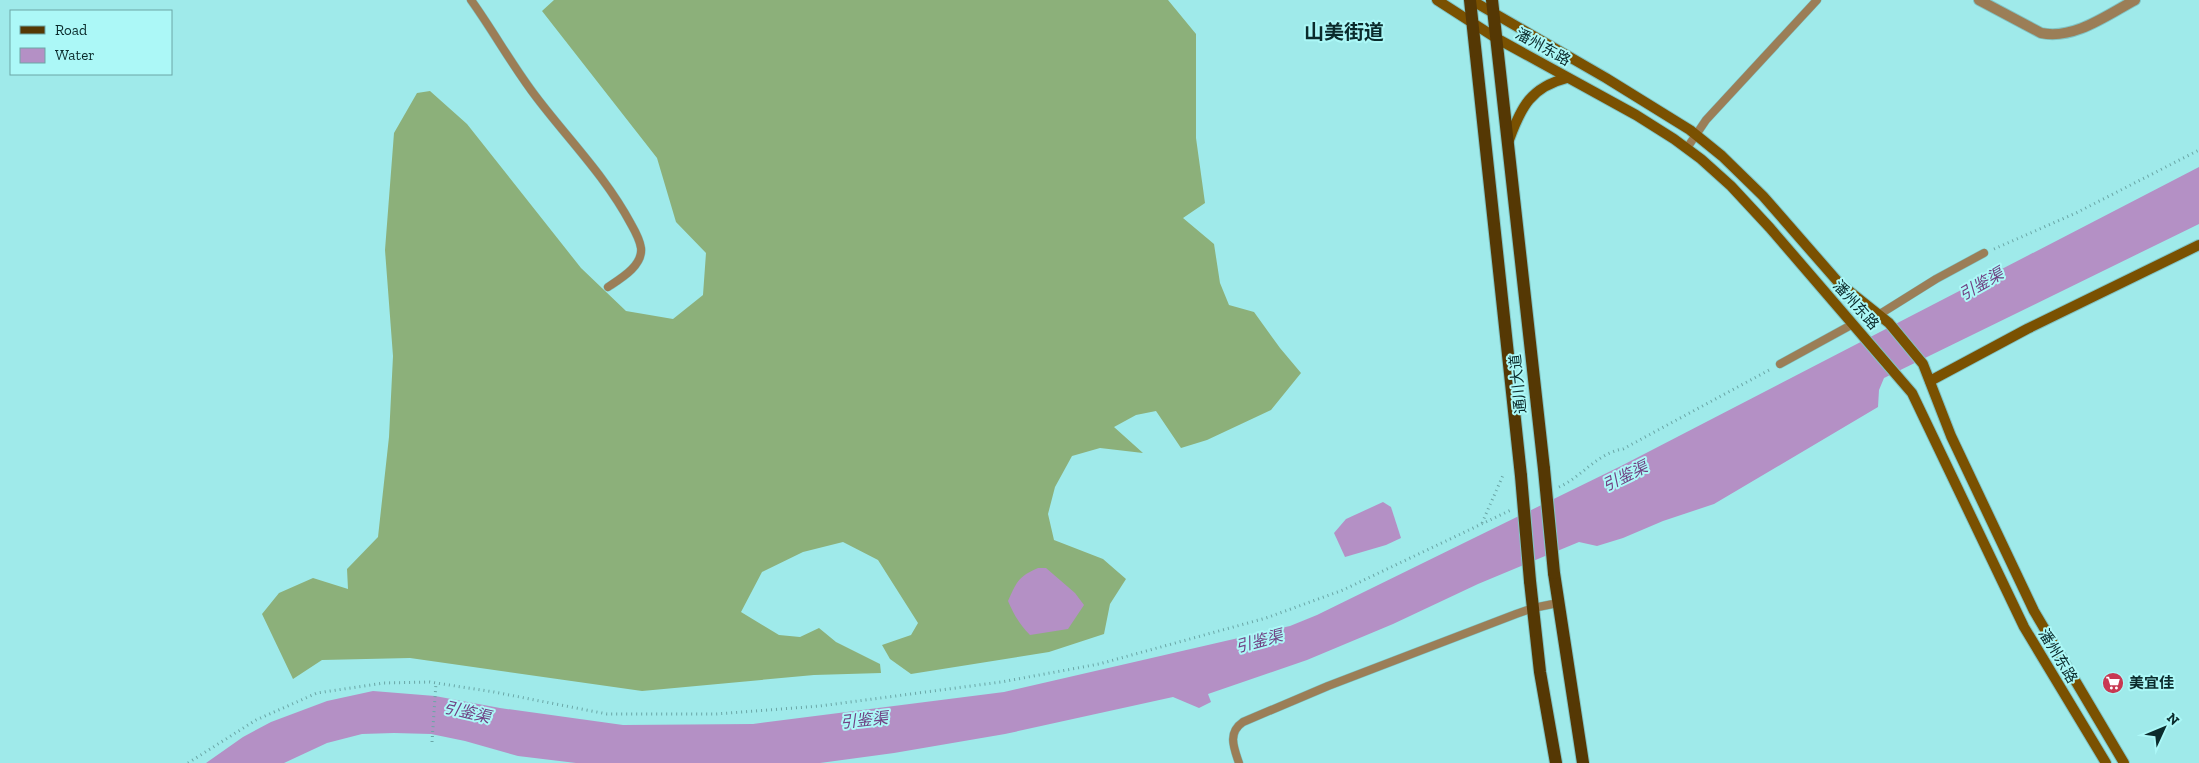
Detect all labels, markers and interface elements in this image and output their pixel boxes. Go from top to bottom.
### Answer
legend [10,10,172,75]
district label: 山美街道 [1304,20,1384,44]
text: Road [55,21,88,39]
street label: 潘州东路 [1512,25,1574,69]
text: Water [55,46,95,64]
water label: 引鉴渠 [1955,263,2008,304]
street label: 潘州东路 [1829,277,1883,333]
street label: 通川大道 [1506,353,1530,415]
water label: 引鉴渠 [1599,456,1653,495]
water label: 引鉴渠 [1233,625,1287,656]
street label: 潘州东路 [2035,626,2081,686]
supermarket icon: 美宜佳 [2101,671,2125,695]
place label: 美宜佳 [2129,674,2174,692]
water label: 引鉴渠 [441,697,494,727]
north arrow [2139,703,2189,753]
water label: 引鉴渠 [839,708,891,732]
text: N [2163,710,2183,729]

